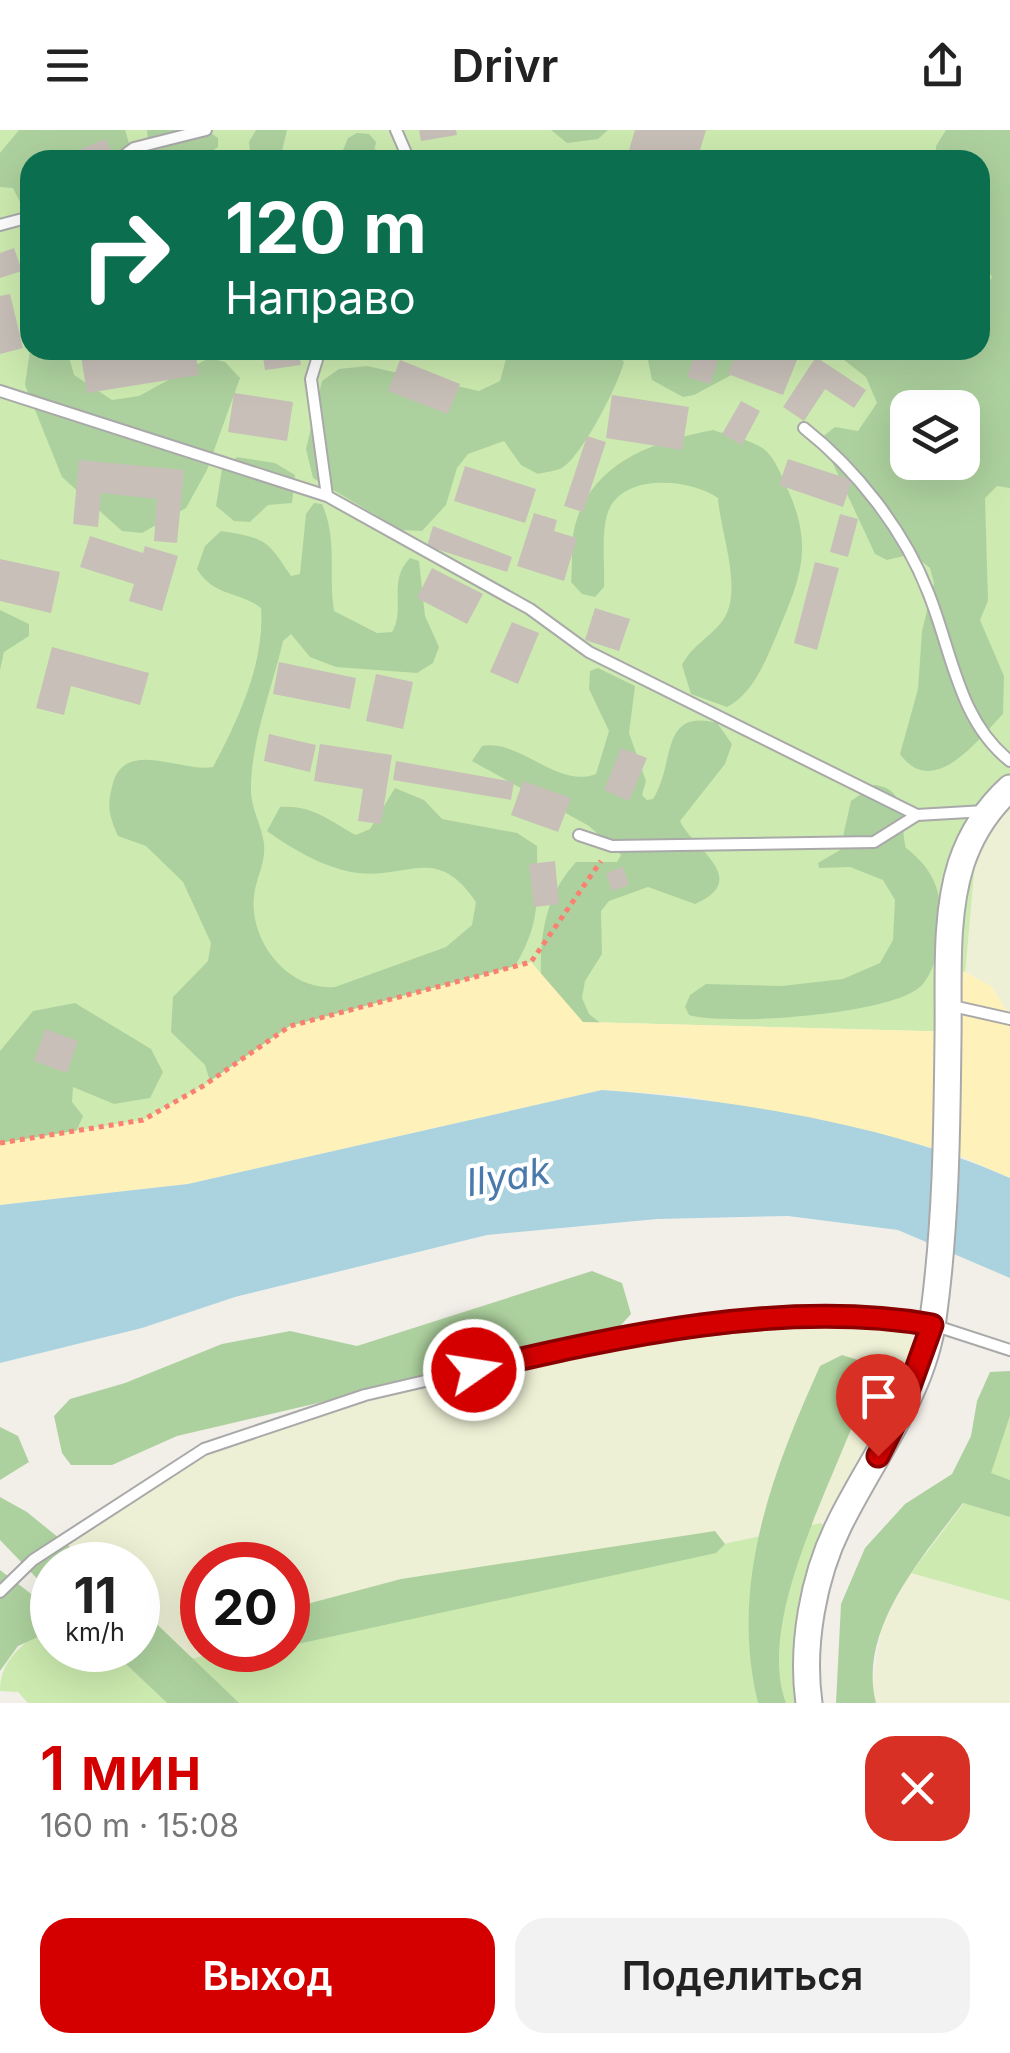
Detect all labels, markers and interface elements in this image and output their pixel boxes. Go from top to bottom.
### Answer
icon: menu [40,38,95,93]
text: Drivr [452,38,558,93]
icon: share [915,38,970,93]
text: 120 m [225,185,427,270]
icon: right [60,190,190,320]
text: Направо [225,270,416,325]
map controls [890,390,980,480]
button: layers [890,390,980,480]
water label: Ilyak [463,1147,554,1205]
position arrow [422,1318,526,1422]
pin [836,1354,921,1457]
icon: arrive [851,1369,906,1424]
speed limit sign: 20 [180,1542,310,1672]
text: 11 [73,1565,117,1625]
text: km/h [65,1617,125,1647]
text: 1 мин [40,1732,202,1804]
button: close [865,1736,970,1841]
text: 160 m · 15:08 [40,1806,239,1845]
button: Выход [40,1918,495,2033]
button: Поделиться [515,1918,970,2033]

